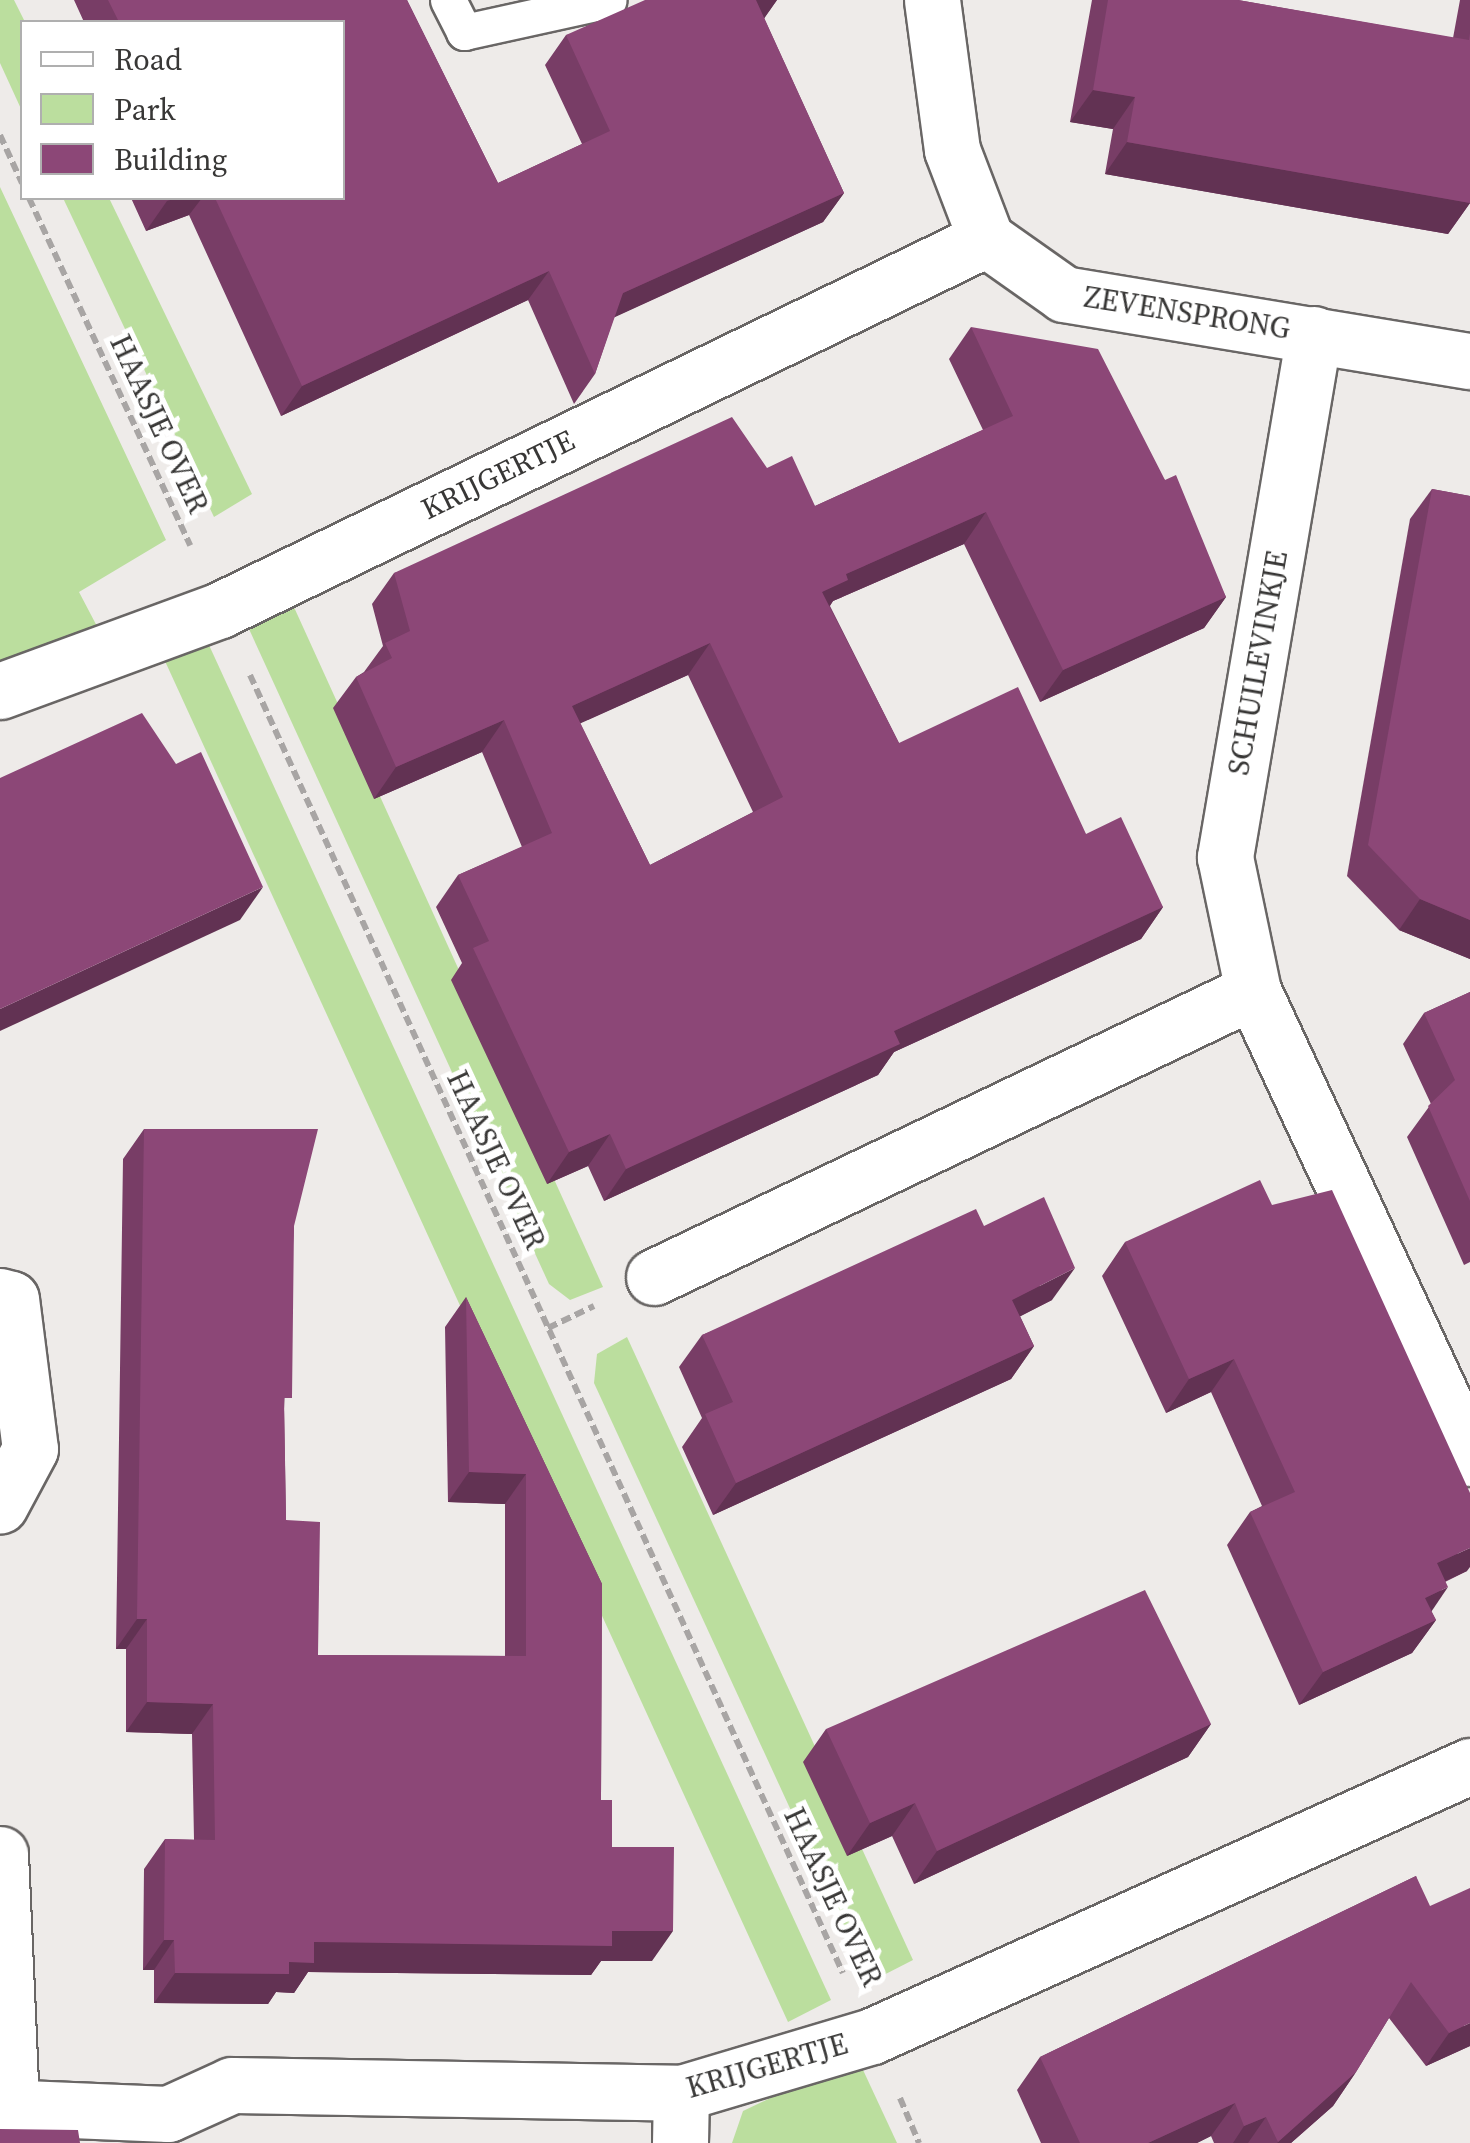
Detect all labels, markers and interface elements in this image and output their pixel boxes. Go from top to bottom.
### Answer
legend [20,20,345,200]
text: Road [114,39,182,80]
text: Park [114,89,176,130]
text: Building [114,139,227,180]
street label: ZEVENSPRONG [1081,279,1293,347]
street label: HAASJE OVER [102,329,216,519]
street label: KRIJGERTJE [416,422,580,528]
street label: SCHUILEVINKJE [1221,548,1295,778]
street label: HAASJE OVER [439,1065,553,1255]
street label: HAASJE OVER [776,1802,890,1992]
street label: KRIJGERTJE [682,2026,852,2106]

